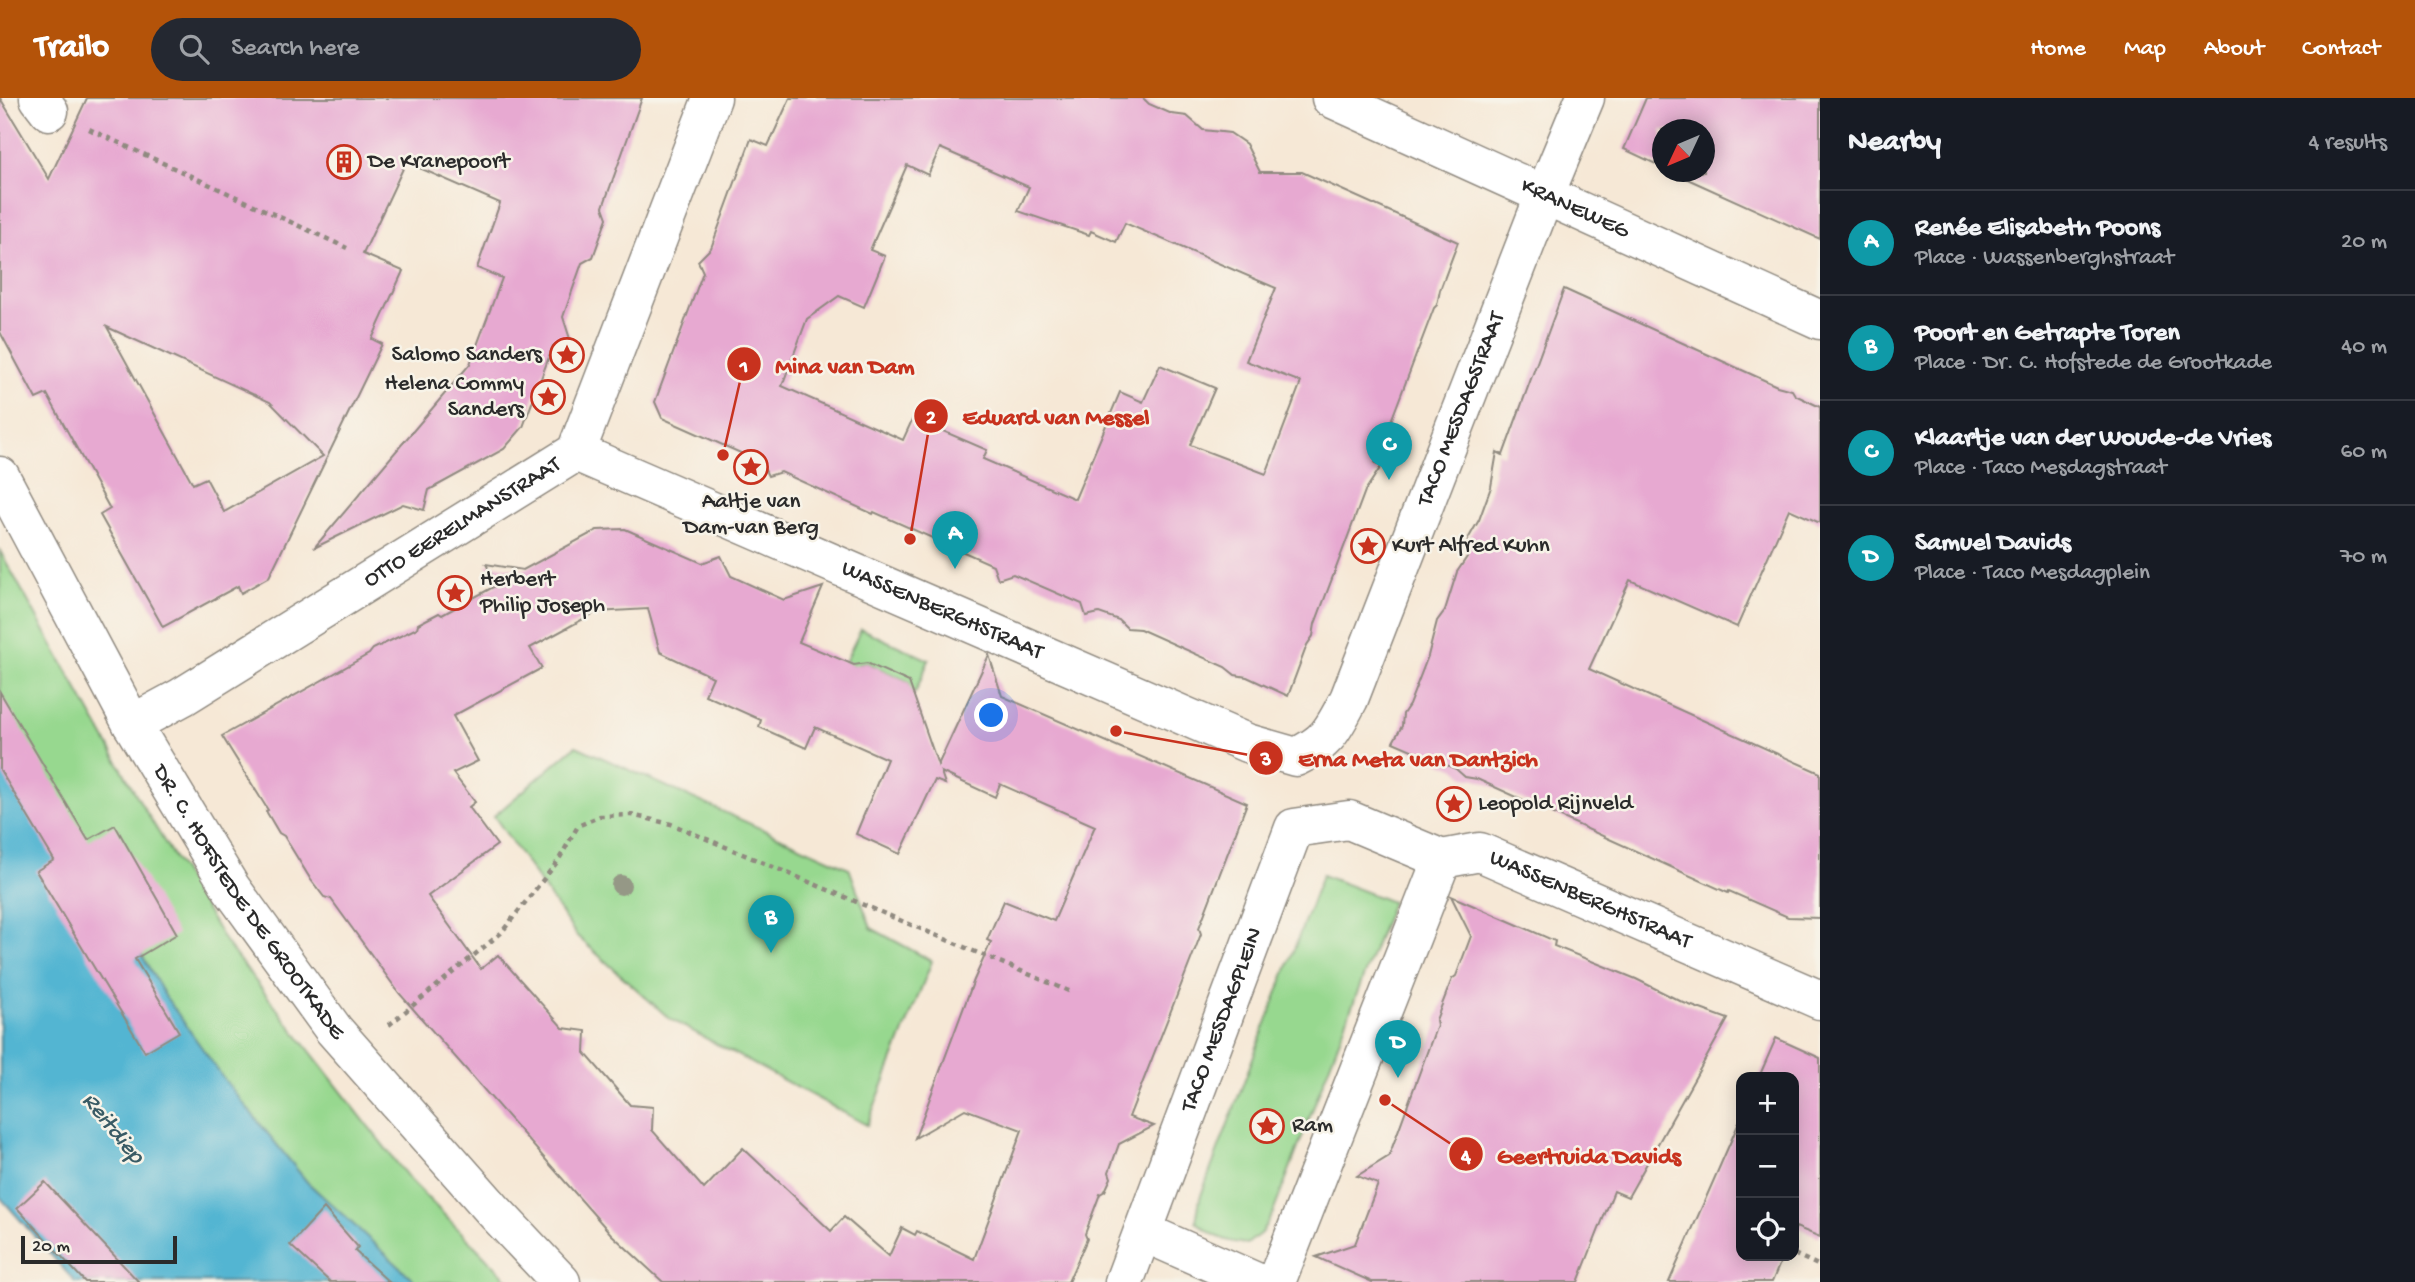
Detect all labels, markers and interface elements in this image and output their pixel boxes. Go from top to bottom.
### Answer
search box [151,18,641,81]
text: Trailo [35,30,109,68]
icon: search [175,30,213,68]
text: Search here [231,34,359,65]
text: Home [2030,35,2086,64]
text: Map [2124,35,2166,64]
text: About [2204,35,2264,64]
text: Contact [2302,35,2380,64]
north arrow [1652,119,1715,182]
text: Nearby [1848,126,1941,161]
text: 4 results [2308,130,2387,157]
building icon: De Kranepoort [325,143,363,181]
place label: De Kranepoort [366,149,511,176]
street label: KRANEWEG [1517,172,1635,246]
text: Renée Elisabeth Poons [1915,214,2160,245]
text: A [1864,229,1878,256]
text: 20 m [2341,229,2387,256]
text: Place · Wassenberghstraat [1915,245,2174,272]
street label: TACO MESDAGSTRAAT [1411,307,1512,512]
text: Poort en Getrapte Toren [1915,319,2180,350]
text: B [1865,334,1877,361]
text: 40 m [2341,334,2387,361]
place icon: Salomo Sanders [548,336,586,374]
place label: Salomo Sanders [392,342,543,369]
callout: Mina van Dam [726,342,929,387]
text: Place · Dr. C. Hofstede de Grootkade [1915,350,2272,377]
text: Mina van Dam [775,354,915,383]
text: 1 [739,356,748,381]
place label: Helena Commy Sanders [385,371,525,424]
place icon: Helena Commy Sanders [529,378,567,416]
callout: Eduard van Messel [914,393,1164,438]
text: Eduard van Messel [962,405,1150,434]
text: 2 [926,407,937,432]
pin: C [1366,422,1412,480]
text: Klaartje van der Woude-de Vries [1915,424,2271,455]
text: C [1865,439,1877,466]
text: 60 m [2341,439,2387,466]
place icon: Aaltje van Dam-van Berg [732,448,770,486]
street label: OTTO EERELMANSTRAAT [359,451,567,594]
text: Place · Taco Mesdagstraat [1915,455,2167,482]
place label: Aaltje van Dam-van Berg [681,489,819,542]
pin: A [932,511,978,569]
place icon: Kurt Alfred Kuhn [1349,527,1387,565]
text: Samuel Davids [1915,529,2071,560]
place label: Kurt Alfred Kuhn [1392,533,1550,560]
text: D [1864,544,1879,571]
text: 70 m [2340,544,2387,571]
street label: WASSENBERGHSTRAAT [837,555,1048,667]
text: Place · Taco Mesdagplein [1915,560,2150,587]
place label: Herbert Philip Joseph [479,567,605,620]
place icon: Herbert Philip Joseph [436,574,474,612]
your location [974,698,1008,732]
callout: Erna Meta van Dantzich [1249,735,1552,780]
text: Erna Meta van Dantzich [1298,747,1538,776]
text: 3 [1260,749,1272,774]
street label: DR. C. HOFSTEDE DE GROOTKADE [145,758,351,1047]
place icon: Leopold Rijnveld [1435,785,1473,823]
place label: Leopold Rijnveld [1478,791,1634,818]
street label: WASSENBERGHSTRAAT [1485,844,1696,956]
pin: B [748,895,794,953]
street label: TACO MESDAGPLEIN [1175,924,1269,1117]
pin: D [1375,1020,1421,1078]
map controls [1736,1072,1799,1261]
button: + [1736,1072,1799,1135]
water label: Reitdiep [74,1087,150,1171]
place icon: Ram [1248,1107,1286,1145]
place label: Ram [1292,1113,1333,1140]
callout: Geertruida Davids [1448,1132,1695,1177]
button: − [1736,1135,1799,1198]
text: Geertruida Davids [1497,1144,1682,1173]
text: 4 [1460,1146,1472,1171]
button: locate [1736,1198,1799,1261]
scale bar [21,1233,177,1265]
text: 20 m [32,1236,70,1259]

